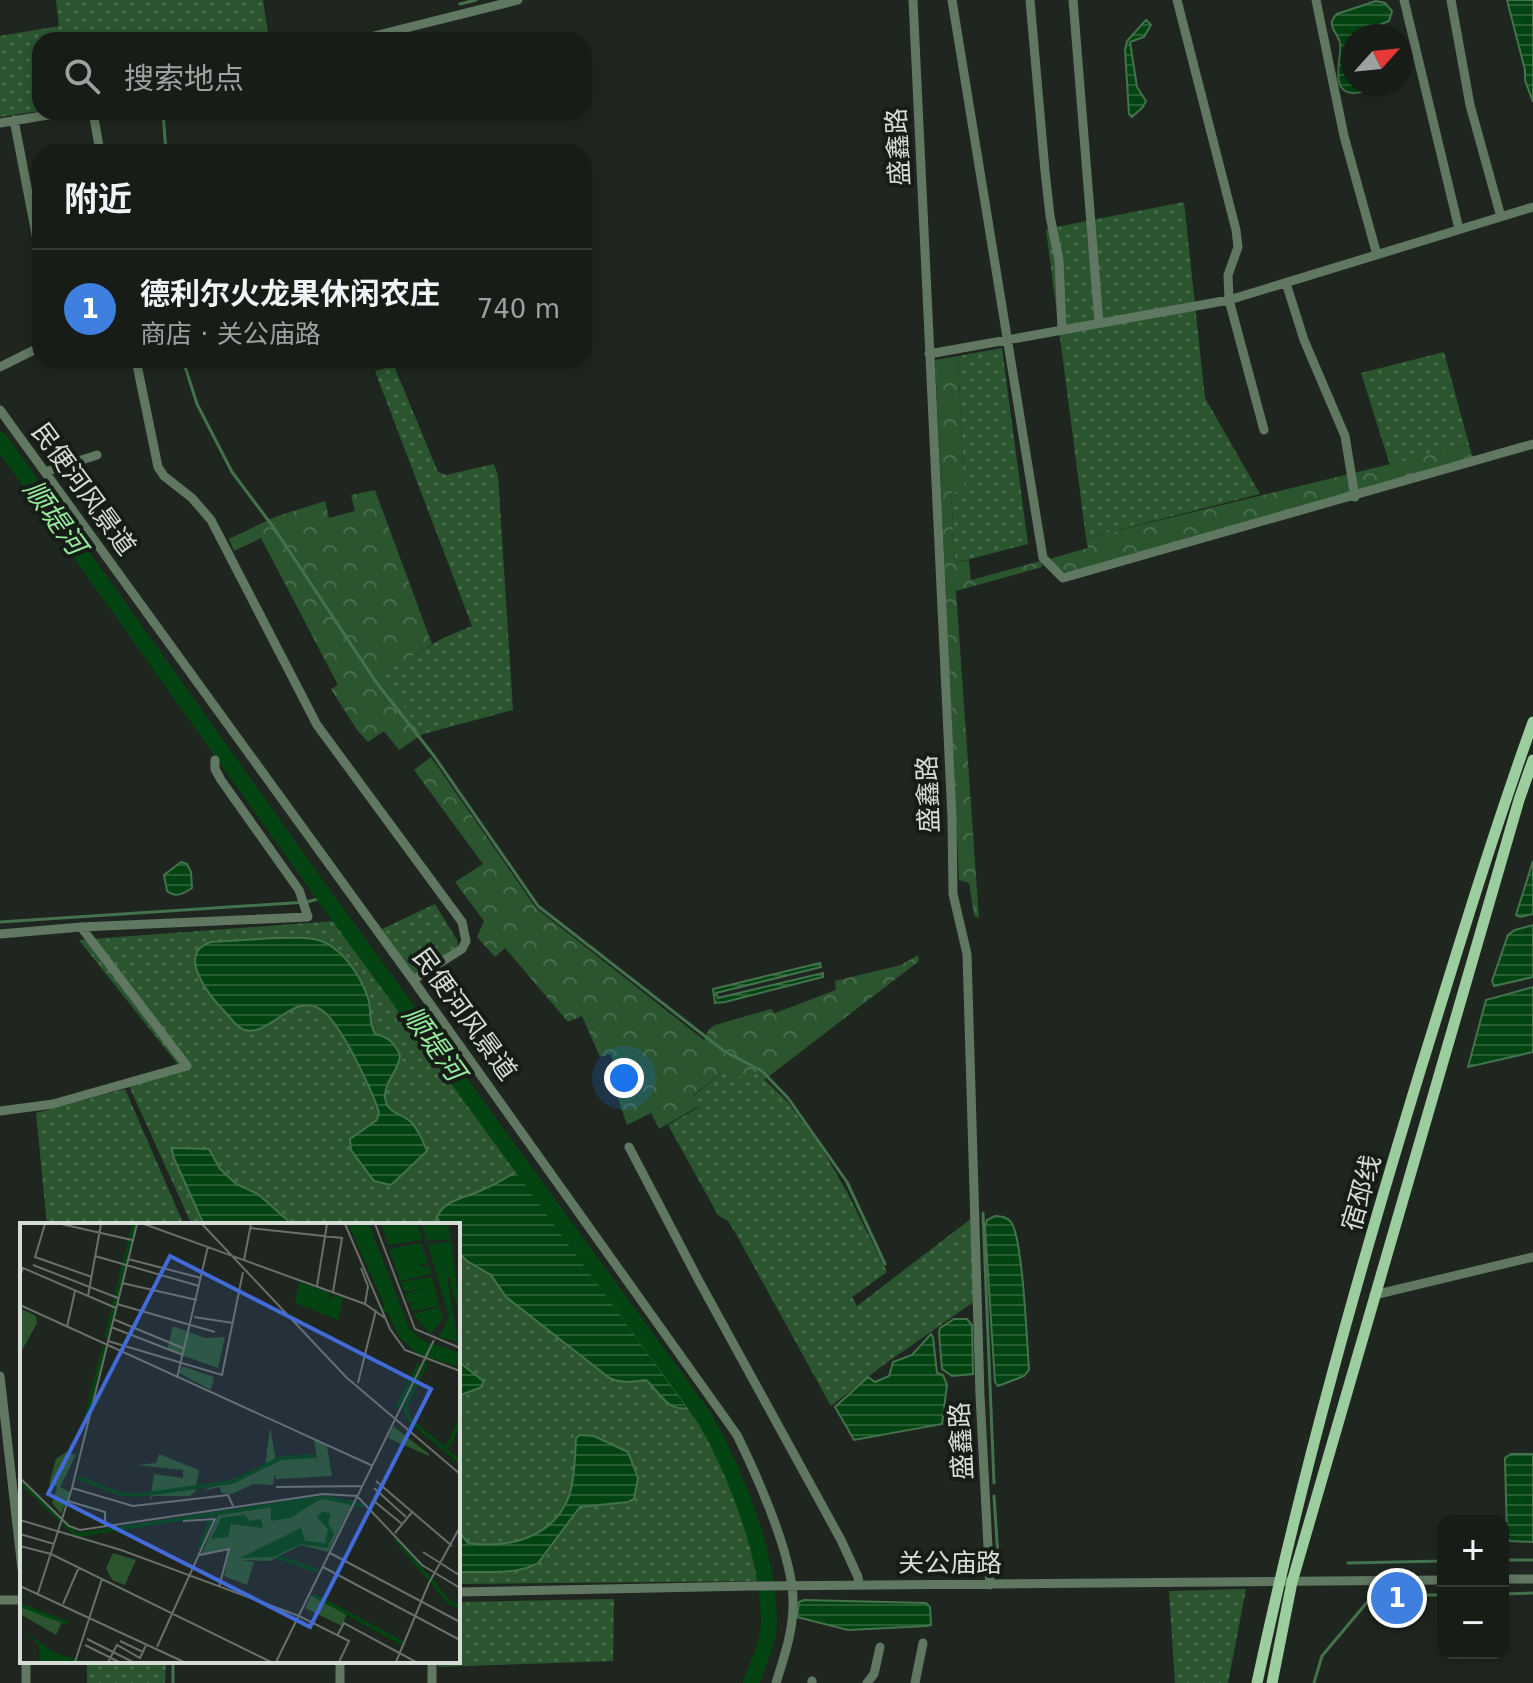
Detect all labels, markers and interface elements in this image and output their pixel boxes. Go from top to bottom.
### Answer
north arrow [1341,24,1413,96]
search box [32,32,592,120]
icon: search [60,54,104,98]
text: 搜索地点 [124,61,244,96]
street label: 盛鑫路 [881,107,915,187]
text: 附近 [64,179,132,219]
text: 德利尔火龙果休闲农庄 [140,276,440,311]
text: 1 [81,294,99,324]
text: 740 m [477,294,560,324]
text: 商店 · 关公庙路 [140,319,321,349]
street label: 民便河风景道 [26,417,142,561]
water label: 顺堤河 [17,474,96,565]
street label: 盛鑫路 [912,754,944,834]
street label: 民便河风景道 [407,942,523,1086]
water label: 顺堤河 [396,1000,475,1091]
your location [604,1058,644,1098]
street label: 宿邳线 [1336,1151,1386,1235]
inset map [20,1223,460,1663]
street label: 盛鑫路 [944,1401,978,1481]
map controls [1437,1515,1509,1659]
button: + [1437,1515,1509,1587]
street label: 关公庙路 [898,1548,1002,1578]
pin: 1 [1371,1568,1423,1628]
button: − [1437,1587,1509,1659]

